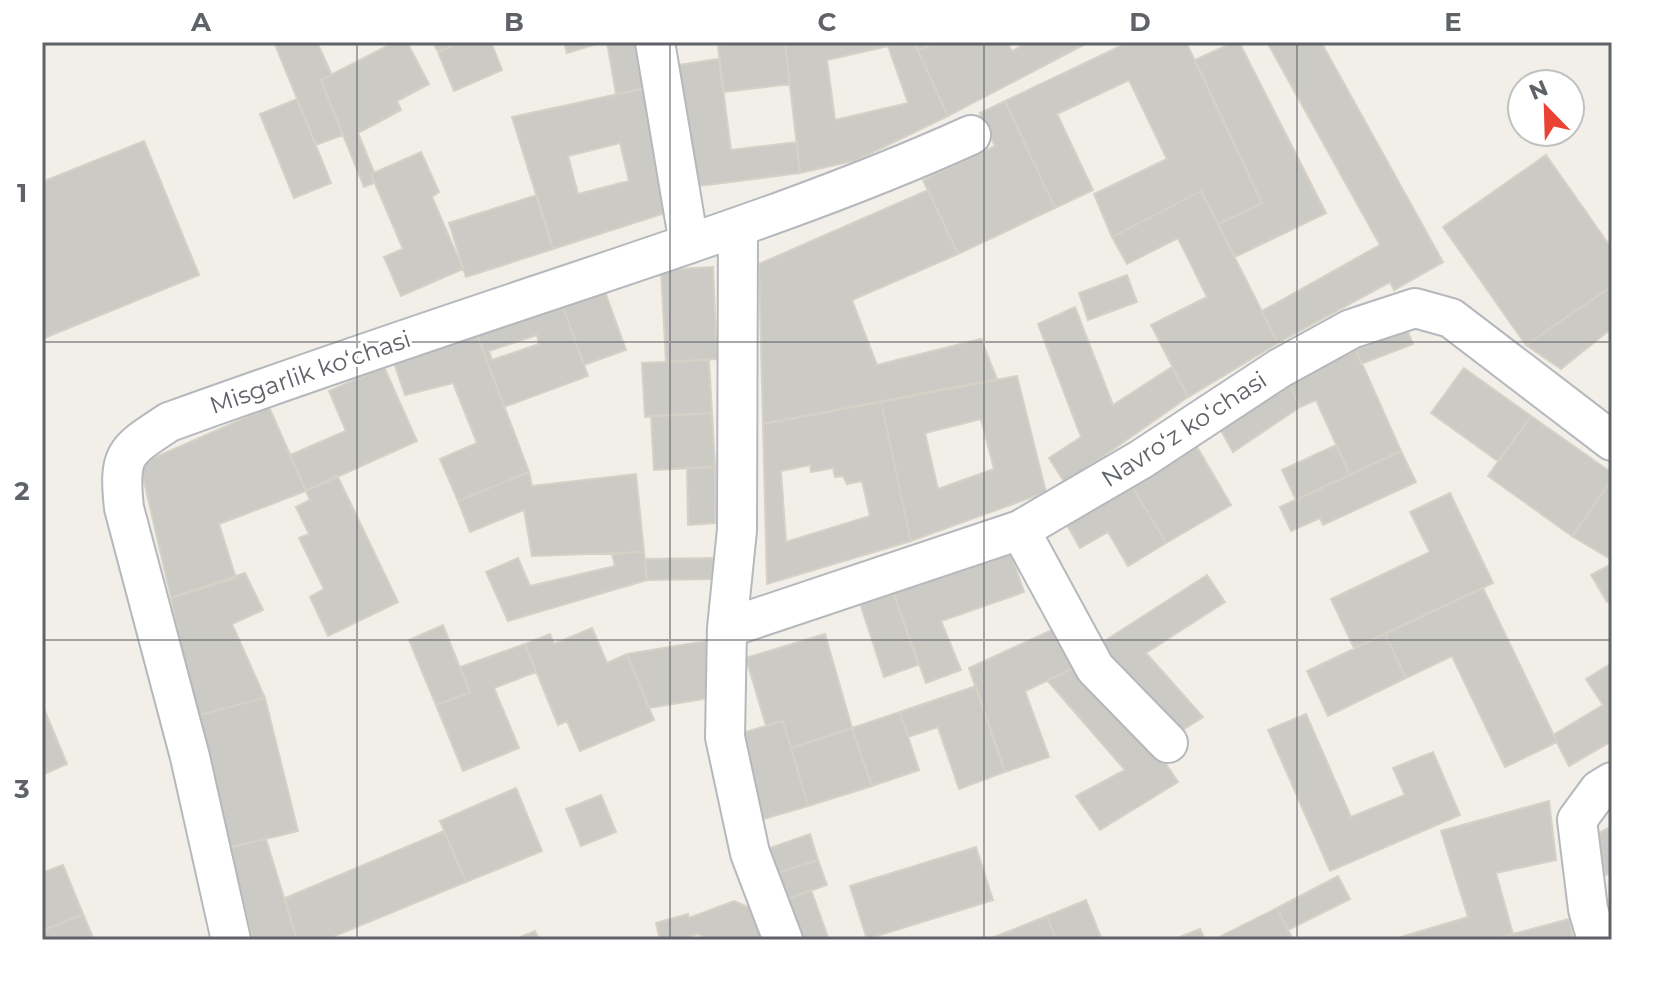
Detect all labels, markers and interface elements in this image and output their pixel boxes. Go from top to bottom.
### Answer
text: A [190,6,212,38]
text: B [504,6,524,38]
text: C [818,6,837,38]
text: D [1129,6,1151,38]
text: E [1444,6,1462,38]
north arrow [1506,68,1586,148]
text: N [1525,74,1552,106]
text: 1 [17,177,27,209]
street label: Misgarlik koʻchasi [206,324,414,420]
street label: Navroʻz koʻchasi [1096,365,1272,493]
text: 2 [14,475,30,507]
text: 3 [13,773,30,805]

